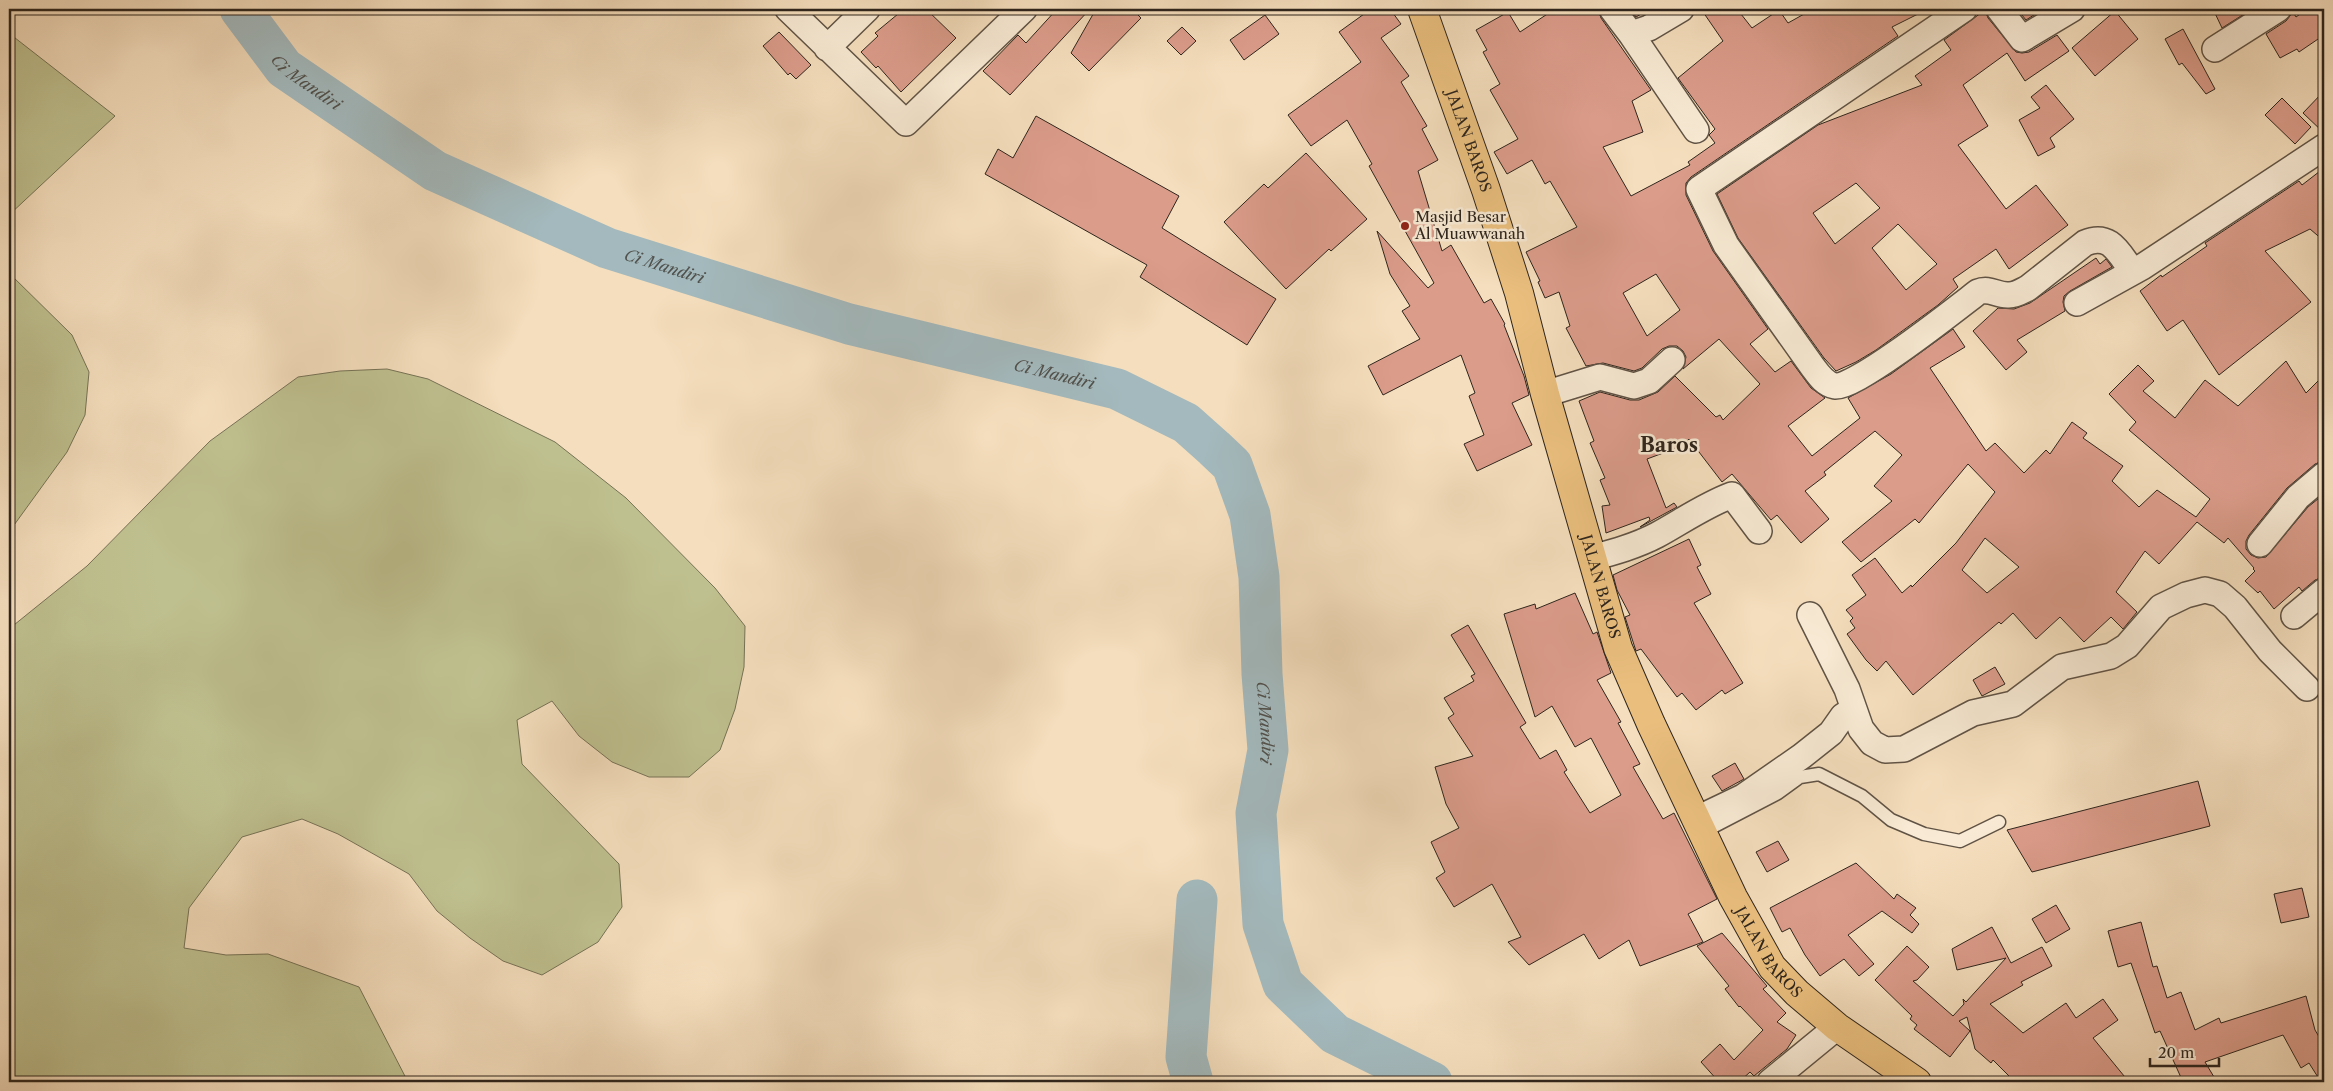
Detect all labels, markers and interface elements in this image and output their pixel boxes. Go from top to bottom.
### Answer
water label: Ci Mandiri [267,50,346,115]
street label: JALAN BAROS [1442,85,1496,195]
place label: Masjid Besar Al Muawwanah [1414,207,1526,243]
marker: Masjid Besar Al Muawwanah [1399,220,1411,232]
water label: Ci Mandiri [622,244,708,288]
water label: Ci Mandiri [1012,354,1098,394]
district label: Baros [1640,433,1698,457]
street label: JALAN BAROS [1576,530,1625,641]
water label: Ci Mandiri [1253,681,1278,766]
street label: JALAN BAROS [1730,901,1807,1002]
scale bar [2150,1036,2219,1068]
text: 20 m [2158,1043,2194,1062]

